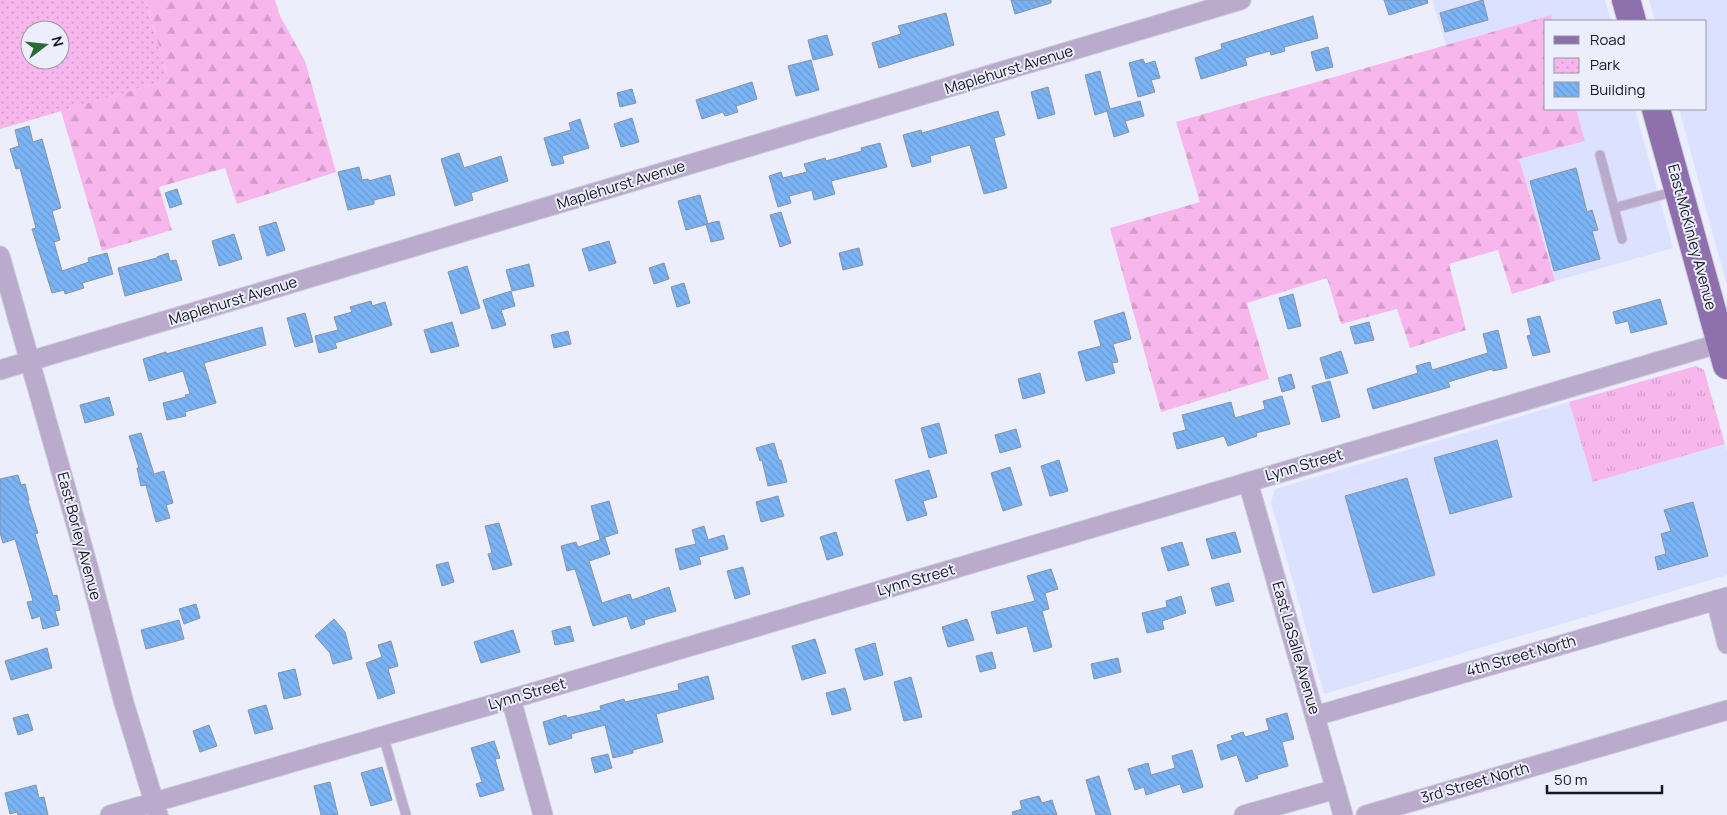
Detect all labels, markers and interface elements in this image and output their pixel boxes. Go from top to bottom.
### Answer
north arrow [20,20,70,70]
legend [1544,20,1707,110]
text: Road [1590,29,1626,50]
text: N [47,34,68,49]
street label: Maplehurst Avenue [942,40,1076,99]
text: Park [1590,54,1620,75]
text: Building [1590,79,1645,100]
street label: Maplehurst Avenue [554,155,688,214]
street label: East McKinley Avenue [1663,162,1722,312]
street label: Maplehurst Avenue [166,271,300,330]
street label: Lynn Street [1263,443,1345,486]
street label: East Borley Avenue [52,470,107,602]
street label: Lynn Street [875,558,957,601]
street label: East LaSalle Avenue [1267,579,1326,717]
street label: 4th Street North [1464,630,1578,681]
street label: Lynn Street [486,672,568,715]
street label: 3rd Street North [1418,757,1532,808]
scale bar [1547,762,1662,794]
text: 50 m [1554,769,1588,790]

